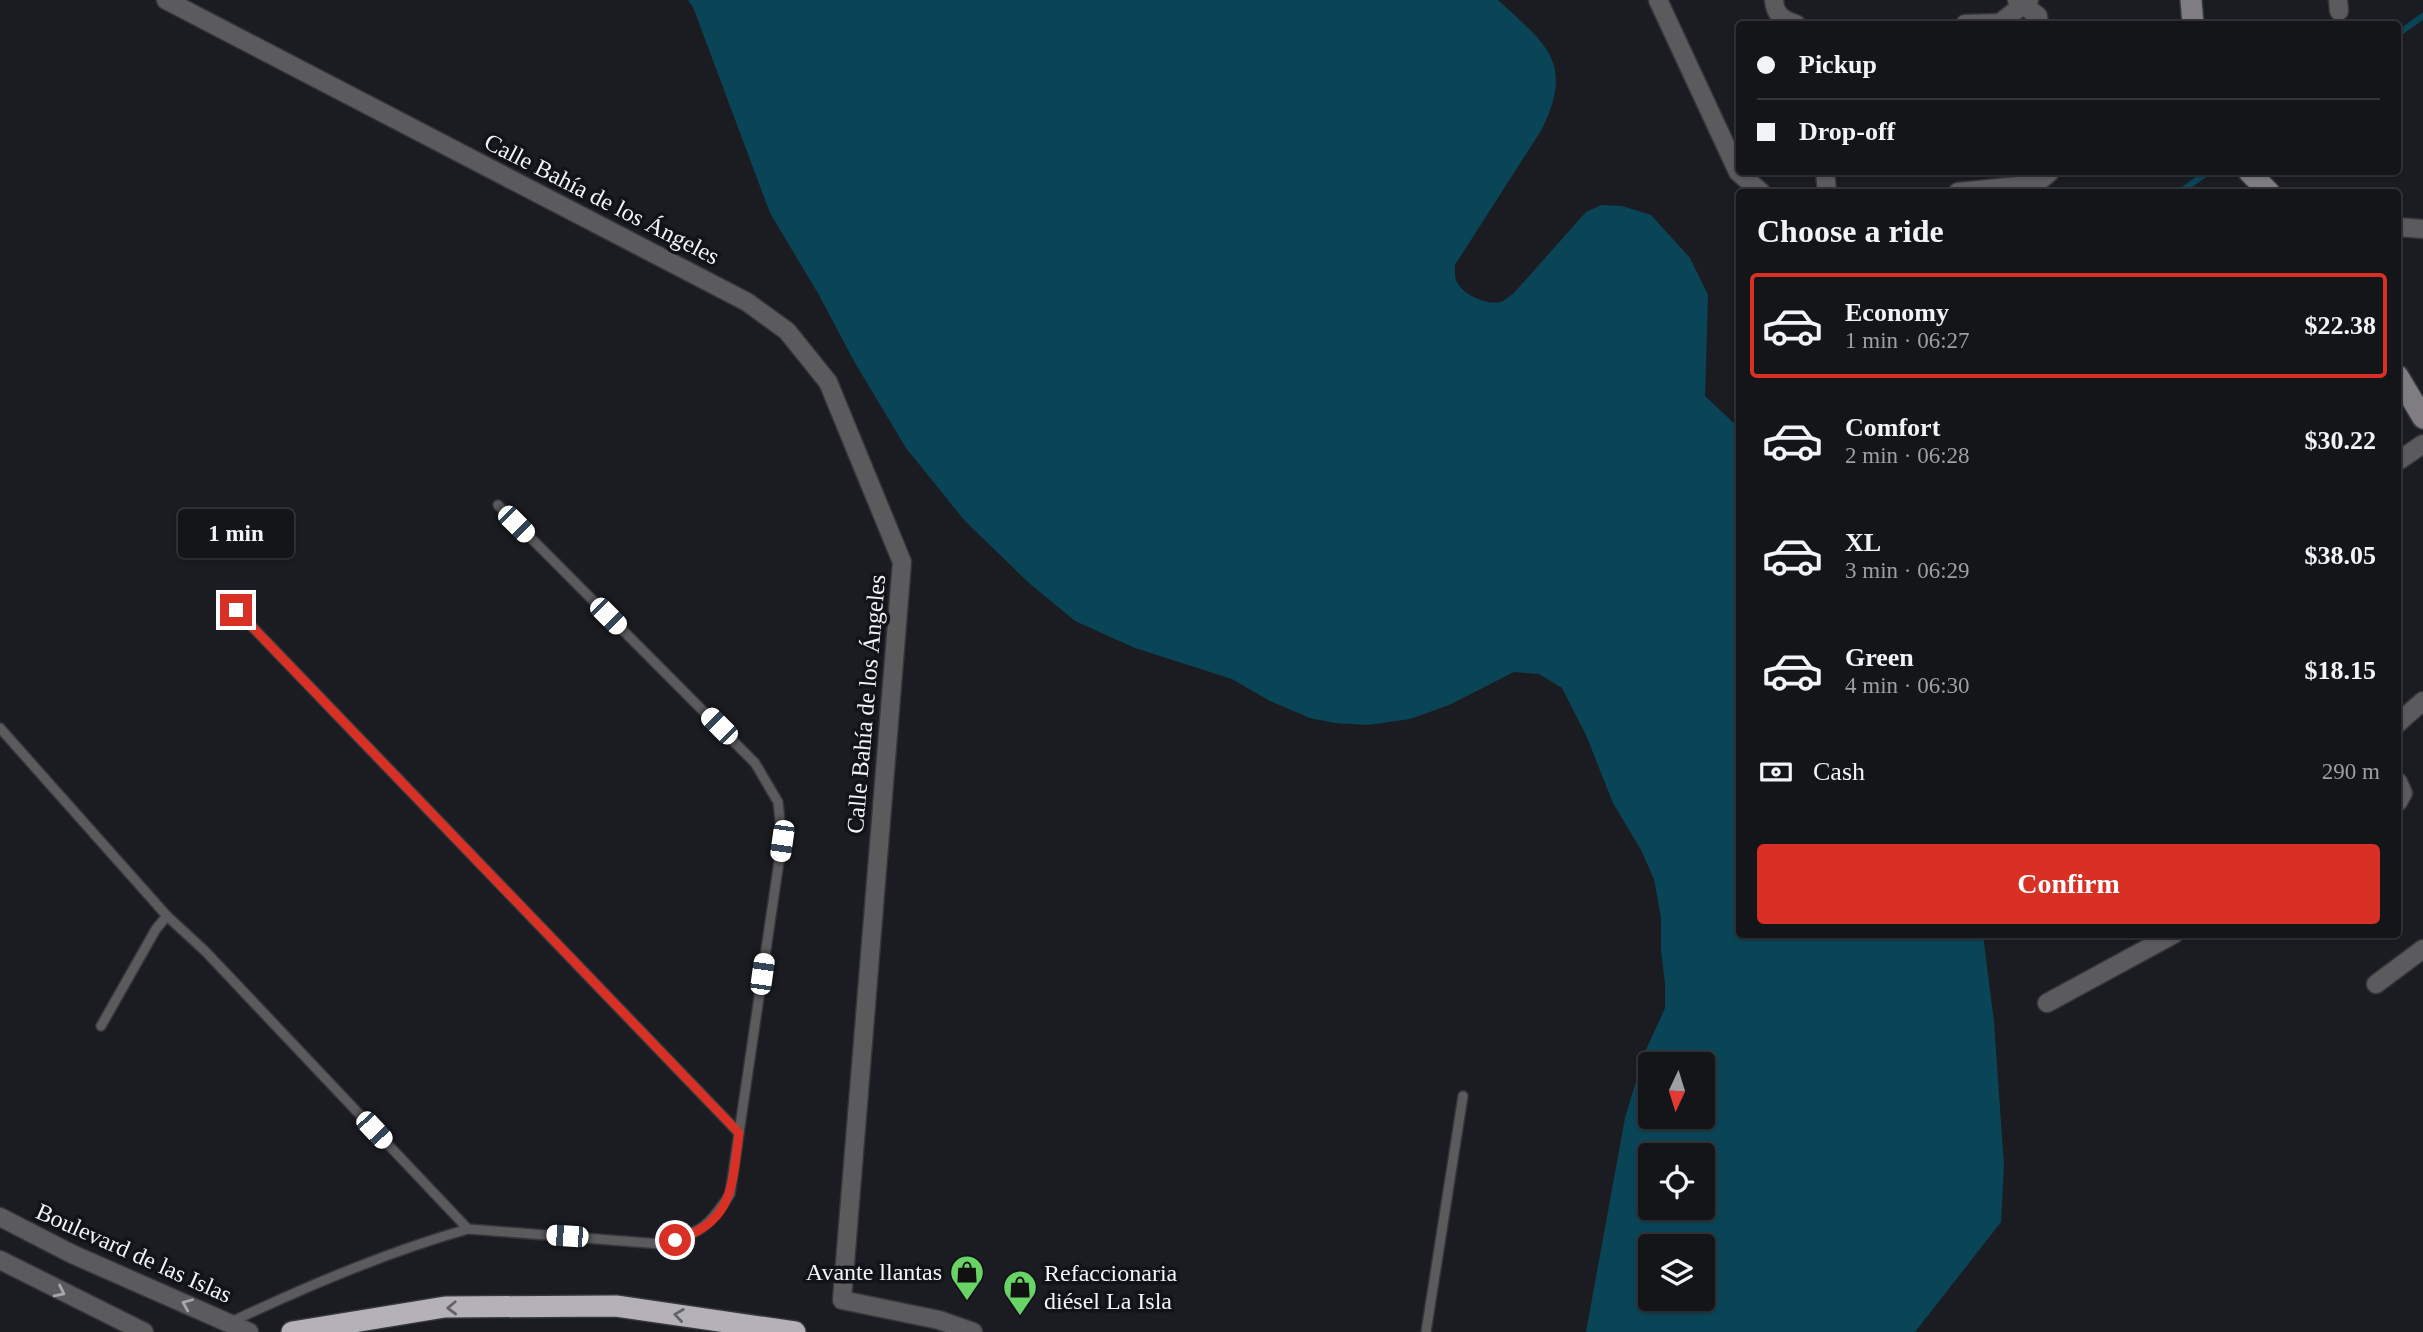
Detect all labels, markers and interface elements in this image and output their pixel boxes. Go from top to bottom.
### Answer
text: Pickup [1799,50,1877,79]
text: Drop-off [1799,117,1895,146]
street label: Calle Bahía de los Ángeles [480,128,724,270]
text: Choose a ride [1757,213,1944,249]
icon: car [1761,294,1824,357]
text: Economy [1845,298,1949,327]
text: $22.38 [2305,311,2376,340]
text: 1 min · 06:27 [1845,328,1970,353]
icon: car [1761,409,1824,472]
text: Comfort [1845,413,1940,442]
text: $30.22 [2305,426,2376,455]
text: 2 min · 06:28 [1845,443,1970,468]
car [494,502,539,546]
callout: 1 min [178,508,294,558]
text: 1 min [208,521,264,546]
icon: car [1761,524,1824,587]
text: XL [1845,528,1881,557]
text: $38.05 [2305,541,2376,570]
text: 3 min · 06:29 [1845,558,1970,583]
street label: Calle Bahía de los Ángeles [842,573,890,835]
route end [220,594,252,626]
car [586,594,631,638]
icon: car [1761,639,1824,702]
text: Green [1845,643,1914,672]
text: $18.15 [2305,656,2376,685]
text: 4 min · 06:30 [1845,673,1970,698]
car [697,704,742,748]
icon: cash [1757,753,1795,791]
text: Cash [1813,757,1865,786]
text: 290 m [2322,759,2380,784]
car [769,819,796,863]
button: Confirm [1757,844,2380,924]
car [749,952,776,996]
north arrow [1638,1052,1715,1129]
map controls [1638,1052,1715,1311]
car [352,1107,397,1153]
button: locate [1638,1143,1715,1220]
street label: Boulevard de las Islas [32,1198,236,1308]
car [546,1224,589,1248]
route start [659,1224,691,1256]
button: layers [1638,1234,1715,1311]
shop icon: Avante llantas [948,1253,986,1302]
place label: Avante llantas [806,1259,942,1285]
place label: Refaccionaria diésel La Isla [1044,1260,1178,1314]
shop icon: Refaccionaria diésel La Isla [1001,1268,1039,1317]
one-way arrow [53,1284,65,1298]
one-way arrow [181,1298,194,1312]
one-way arrow [446,1300,457,1315]
one-way arrow [673,1308,685,1323]

